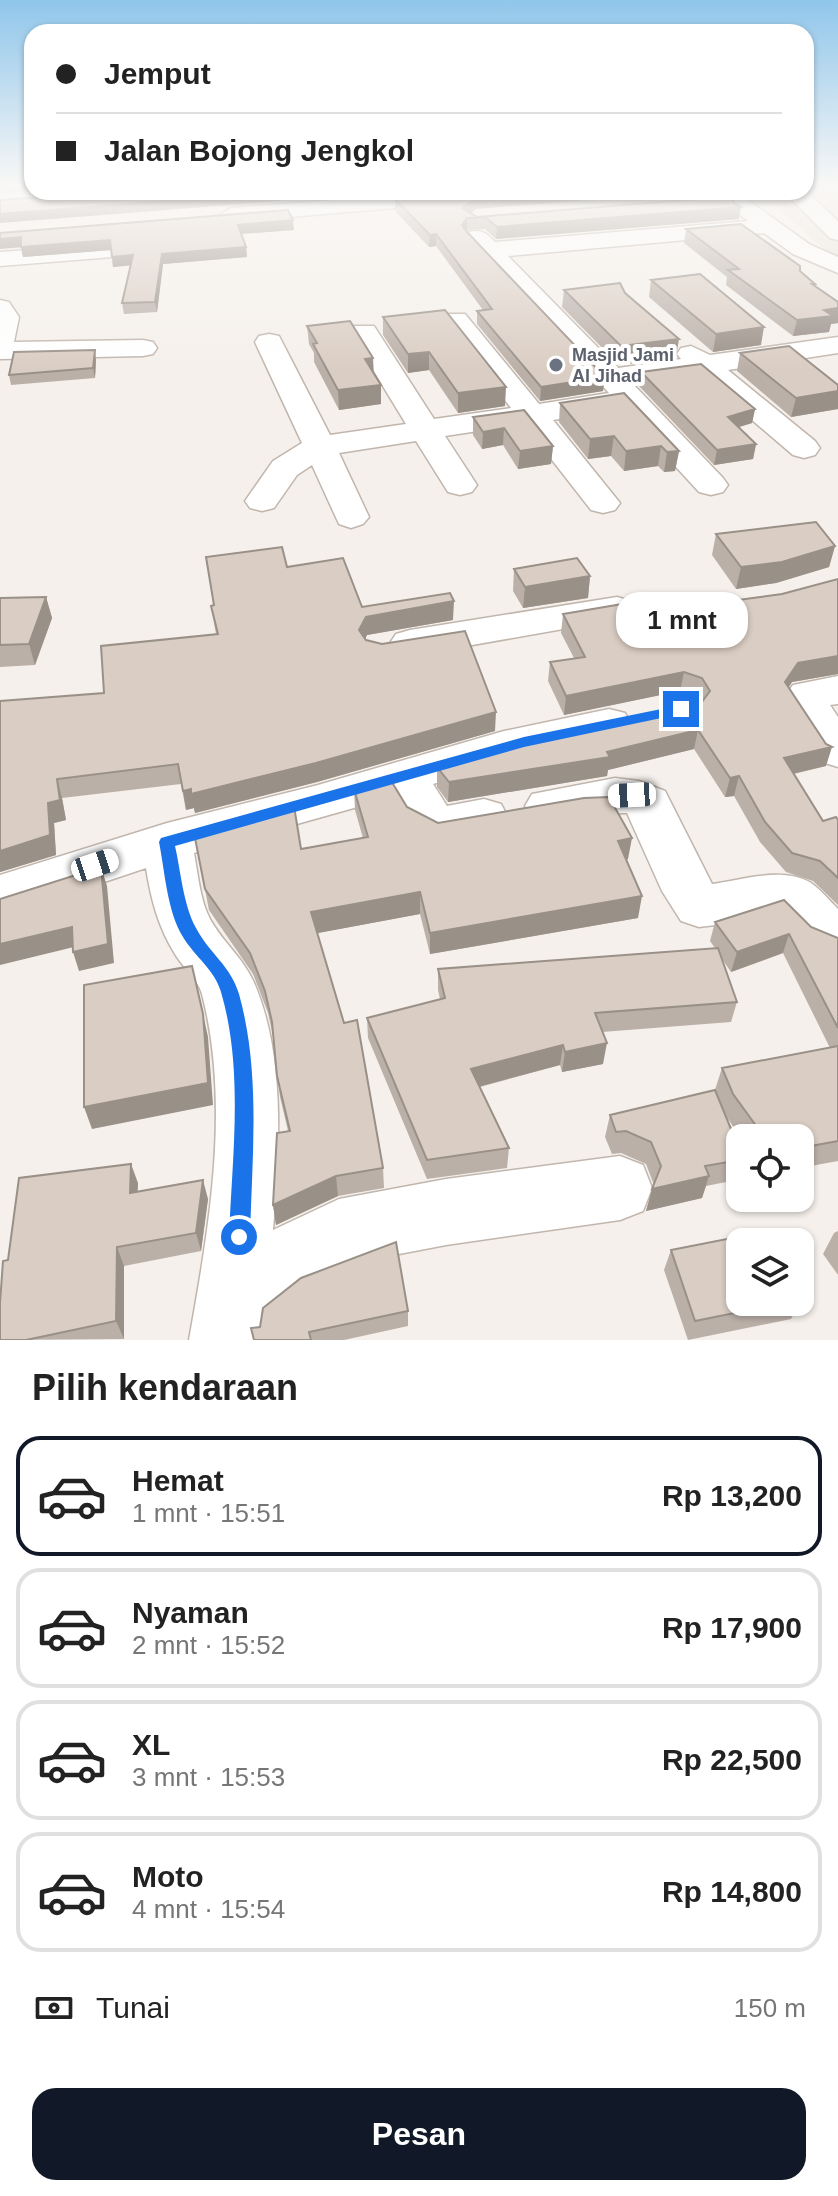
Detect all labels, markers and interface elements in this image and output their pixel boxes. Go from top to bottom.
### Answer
text: Jemput [104,57,211,90]
text: Jalan Bojong Jengkol [104,134,414,167]
place label: Masjid Jami Al Jihad [572,345,674,386]
marker: Masjid Jami Al Jihad [547,356,565,374]
callout: 1 mnt [615,593,747,649]
text: 1 mnt [647,605,717,635]
route end [663,691,699,727]
car [607,782,657,808]
car [68,846,122,884]
map controls [726,1124,814,1316]
button: locate [726,1124,814,1212]
route start [221,1219,257,1255]
button: layers [726,1228,814,1316]
text: Pilih kendaraan [32,1367,298,1408]
icon: car [36,1460,108,1532]
text: Hemat [132,1464,224,1497]
text: Rp 13,200 [662,1479,802,1512]
text: 1 mnt · 15:51 [132,1498,285,1528]
icon: car [36,1592,108,1664]
text: Nyaman [132,1596,249,1629]
text: Rp 17,900 [662,1611,802,1644]
text: 2 mnt · 15:52 [132,1630,285,1660]
icon: car [36,1724,108,1796]
text: XL [132,1728,170,1761]
text: Rp 22,500 [662,1743,802,1776]
text: 3 mnt · 15:53 [132,1762,285,1792]
icon: car [36,1856,108,1928]
text: Moto [132,1860,204,1893]
text: Rp 14,800 [662,1875,802,1908]
text: 4 mnt · 15:54 [132,1894,285,1924]
icon: cash [32,1986,76,2030]
text: Tunai [96,1991,170,2024]
text: 150 m [734,1993,806,2023]
button: Pesan [32,2088,806,2180]

